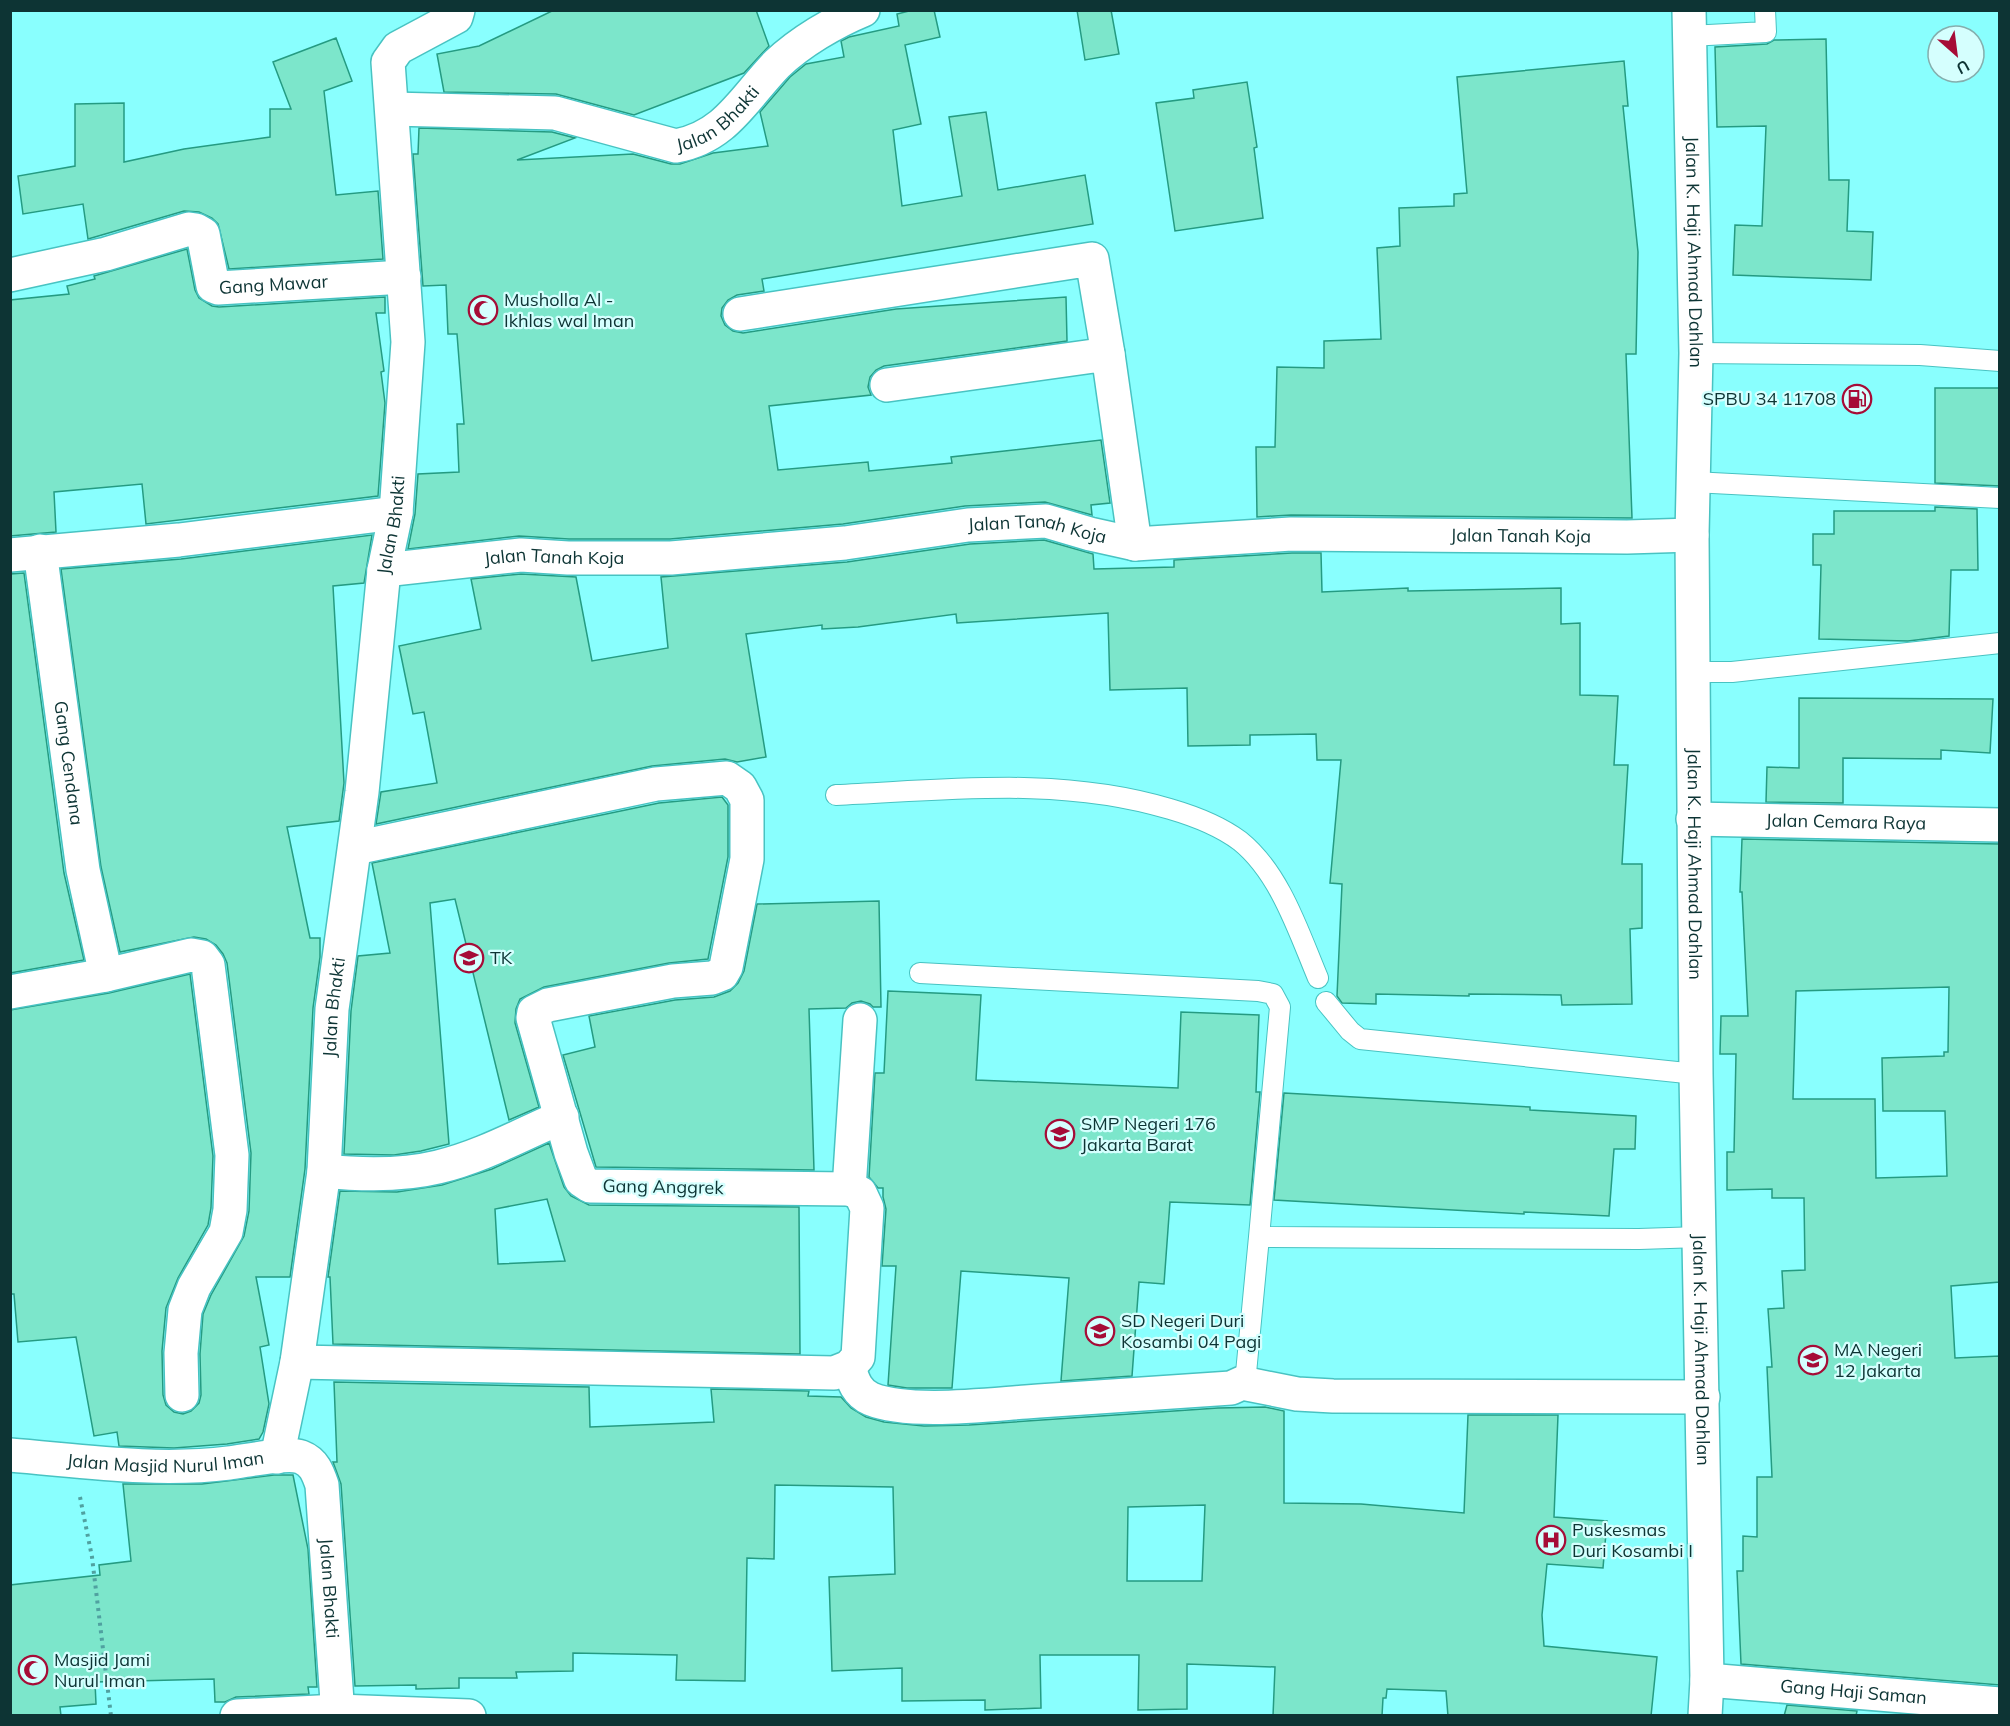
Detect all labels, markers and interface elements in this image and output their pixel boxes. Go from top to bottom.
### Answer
north arrow [1926,24,1986,84]
text: U [1953,56,1973,79]
street label: Jalan Bhakti [674,81,764,157]
street label: Jalan K. Haji Ahmad Dahlan [1681,136,1708,368]
street label: Gang Mawar [218,269,329,299]
place label: Musholla Al - Ikhlas wal Iman [504,288,634,332]
mosque icon: Musholla Al - Ikhlas wal Iman [467,294,499,326]
fuel station icon: SPBU 34 11708 [1841,383,1873,415]
place label: SPBU 34 11708 [1703,387,1836,410]
street label: Jalan Bhakti [372,475,410,576]
street label: Jalan Tanah Koja [967,509,1109,548]
street label: Jalan Tanah Koja [1450,523,1591,548]
street label: Jalan Tanah Koja [483,542,624,570]
street label: Gang Cendana [49,699,89,827]
street label: Jalan K. Haji Ahmad Dahlan [1683,748,1707,980]
street label: Jalan Cemara Raya [1765,808,1926,835]
school or university icon: TK [453,942,485,974]
place label: TK [490,946,513,969]
street label: Jalan Bhakti [318,956,350,1058]
place label: SMP Negeri 176 Jakarta Barat [1081,1112,1216,1156]
school or university icon: SMP Negeri 176 Jakarta Barat [1044,1118,1076,1150]
street label: Gang Anggrek [602,1174,724,1199]
street label: Jalan K. Haji Ahmad Dahlan [1688,1234,1715,1466]
place label: SD Negeri Duri Kosambi 04 Pagi [1121,1309,1261,1353]
school or university icon: SD Negeri Duri Kosambi 04 Pagi [1084,1315,1116,1347]
place label: MA Negeri 12 Jakarta [1834,1338,1922,1382]
school or university icon: MA Negeri 12 Jakarta [1797,1344,1829,1376]
street label: Jalan Masjid Nurul Iman [66,1446,266,1477]
place label: Puskesmas Duri Kosambi I [1572,1518,1693,1562]
hospital icon: Puskesmas Duri Kosambi I [1535,1524,1567,1556]
street label: Jalan Bhakti [315,1537,345,1639]
place label: Masjid Jami Nurul Iman [54,1648,150,1692]
mosque icon: Masjid Jami Nurul Iman [17,1654,49,1686]
street label: Gang Haji Saman [1779,1674,1928,1709]

